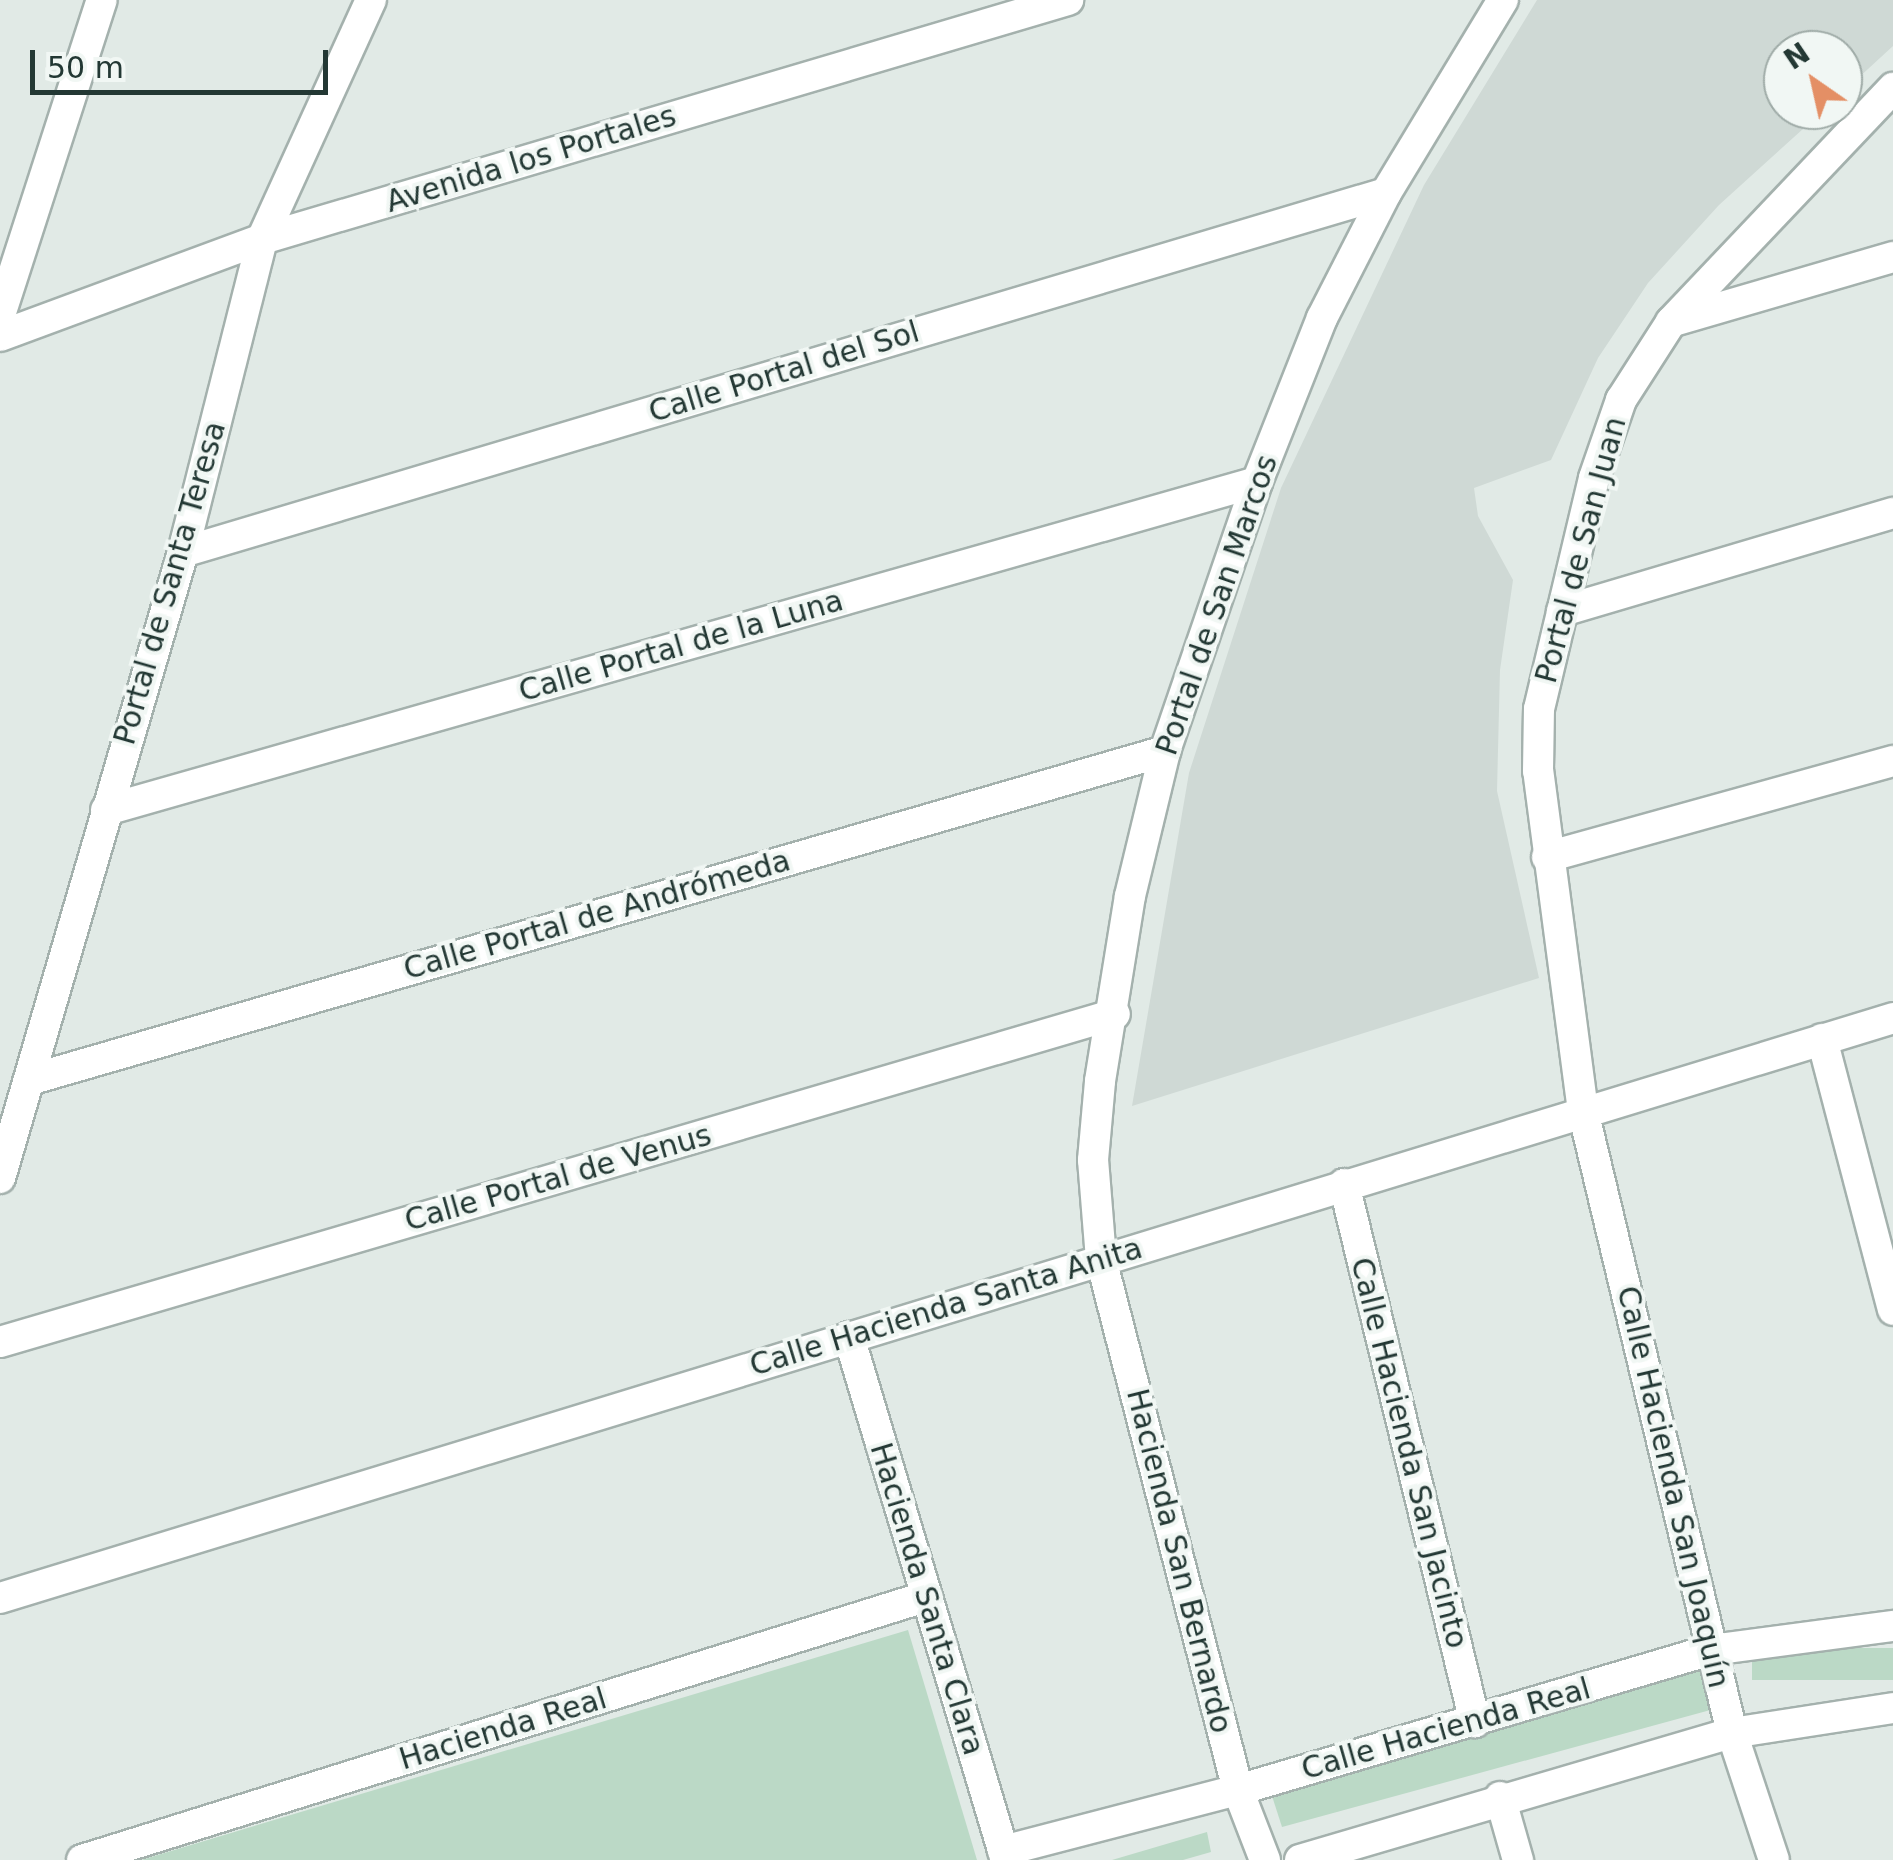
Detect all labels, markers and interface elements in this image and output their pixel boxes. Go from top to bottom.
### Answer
scale bar [35,30,332,92]
north arrow [1763,30,1863,130]
text: N [1778,36,1816,77]
text: 50 m [47,50,124,85]
street label: Avenida los Portales [382,98,680,220]
street label: Calle Portal del Sol [644,314,924,430]
street label: Portal de San Juan [1528,413,1634,687]
street label: Portal de Santa Teresa [107,417,233,749]
street label: Portal de San Marcos [1149,450,1285,760]
street label: Calle Portal de la Luna [515,582,847,710]
street label: Calle Portal de Andrómeda [400,843,794,987]
street label: Calle Portal de Venus [401,1117,715,1239]
street label: Calle Hacienda Santa Anita [745,1230,1147,1384]
street label: Calle Hacienda San Jacinto [1343,1254,1475,1652]
street label: Calle Hacienda San Joaquín [1609,1283,1737,1691]
street label: Hacienda San Bernardo [1119,1385,1239,1737]
street label: Hacienda Santa Clara [862,1438,992,1760]
street label: Calle Hacienda Real [1297,1671,1595,1787]
street label: Hacienda Real [395,1680,611,1778]

